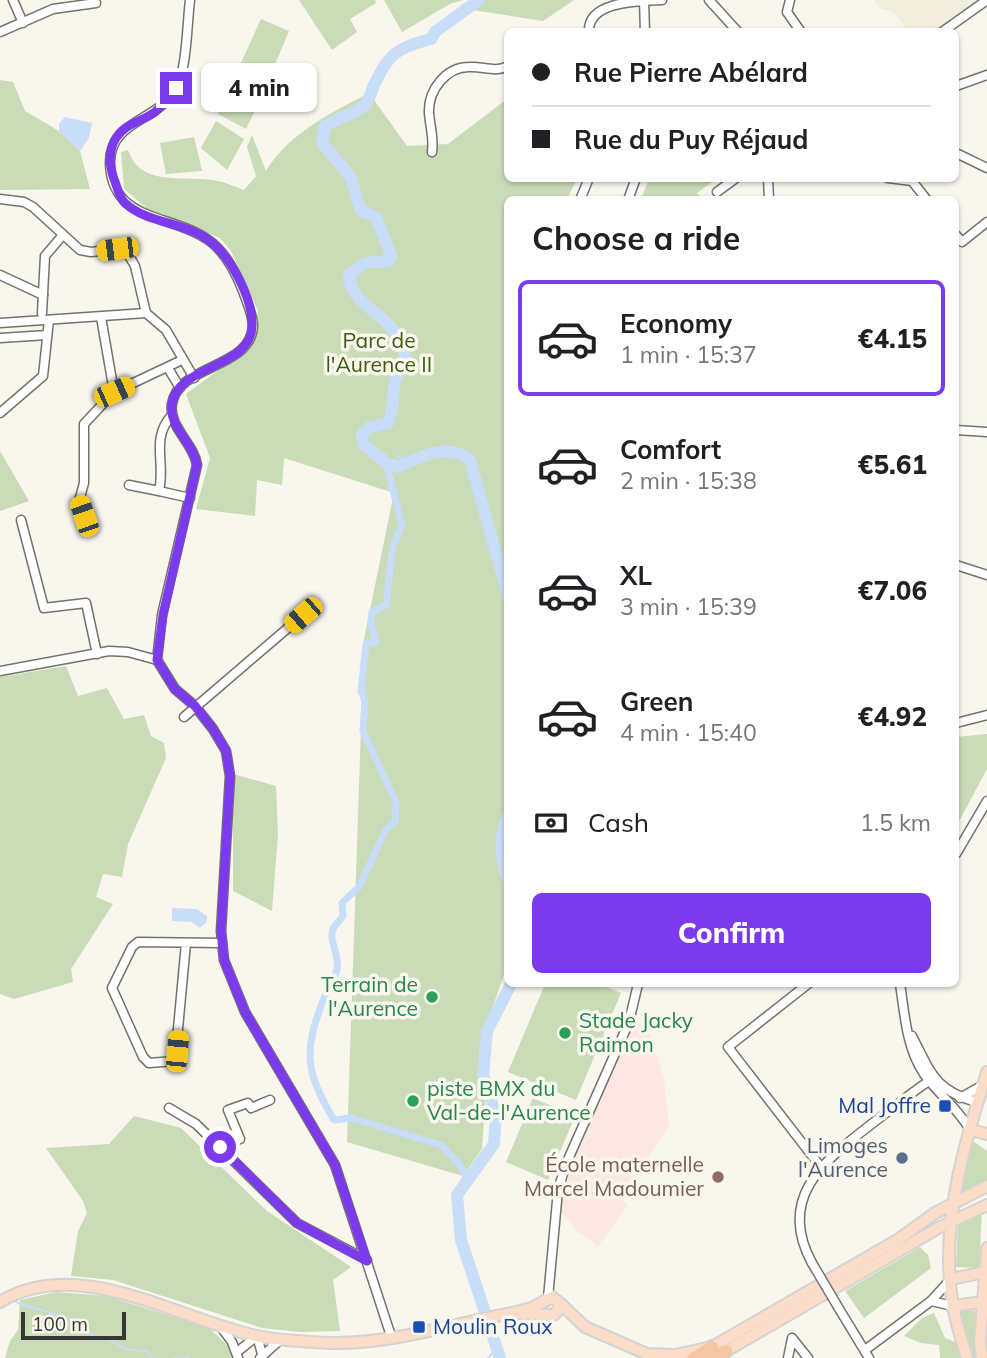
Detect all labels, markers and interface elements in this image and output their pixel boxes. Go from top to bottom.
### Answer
text: Rue Pierre Abélard [574,56,808,89]
callout: 4 min [200,64,316,112]
route end [160,72,192,104]
text: 4 min [228,73,290,102]
text: Rue du Puy Réjaud [574,123,808,156]
text: Choose a ride [532,218,740,258]
car [95,236,140,262]
icon: car [536,307,599,370]
text: Economy [620,307,732,340]
text: €4.15 [858,322,927,355]
park label: Parc de l'Aurence II [326,327,432,377]
text: 1 min · 15:37 [620,340,757,369]
car [91,374,138,410]
icon: car [536,433,599,496]
text: Comfort [620,433,721,466]
text: €5.61 [858,448,927,481]
text: 2 min · 15:38 [620,466,757,495]
car [68,493,101,539]
icon: car [536,559,599,622]
text: XL [620,559,652,592]
text: €7.06 [858,574,927,607]
text: 3 min · 15:39 [620,592,757,621]
car [281,593,326,637]
icon: car [536,685,599,748]
text: Green [620,685,693,718]
text: €4.92 [858,700,927,733]
text: 4 min · 15:40 [620,718,757,747]
icon: cash [532,804,570,842]
text: Cash [588,806,649,839]
text: 1.5 km [860,808,931,837]
button: Confirm [532,893,931,973]
place label: Terrain de l'Aurence [321,971,418,1021]
marker: Terrain de l'Aurence [424,989,440,1005]
place label: Stade Jacky Raimon [579,1007,693,1057]
marker: Stade Jacky Raimon [557,1025,573,1041]
car [165,1029,190,1073]
place label: piste BMX du Val-de-l'Aurence [427,1075,591,1125]
place label: Mal Joffre [838,1092,931,1118]
marker: piste BMX du Val-de-l'Aurence [405,1093,421,1109]
marker: Mal Joffre [937,1098,953,1114]
route start [204,1131,236,1163]
place label: Limoges l'Aurence [798,1132,888,1182]
marker: Limoges l'Aurence [894,1150,910,1166]
place label: École maternelle Marcel Madoumier [524,1151,704,1201]
marker: École maternelle Marcel Madoumier [710,1169,726,1185]
scale bar [21,1309,126,1341]
text: 100 m [32,1312,88,1336]
place label: Moulin Roux [433,1313,553,1339]
marker: Moulin Roux [411,1319,427,1335]

